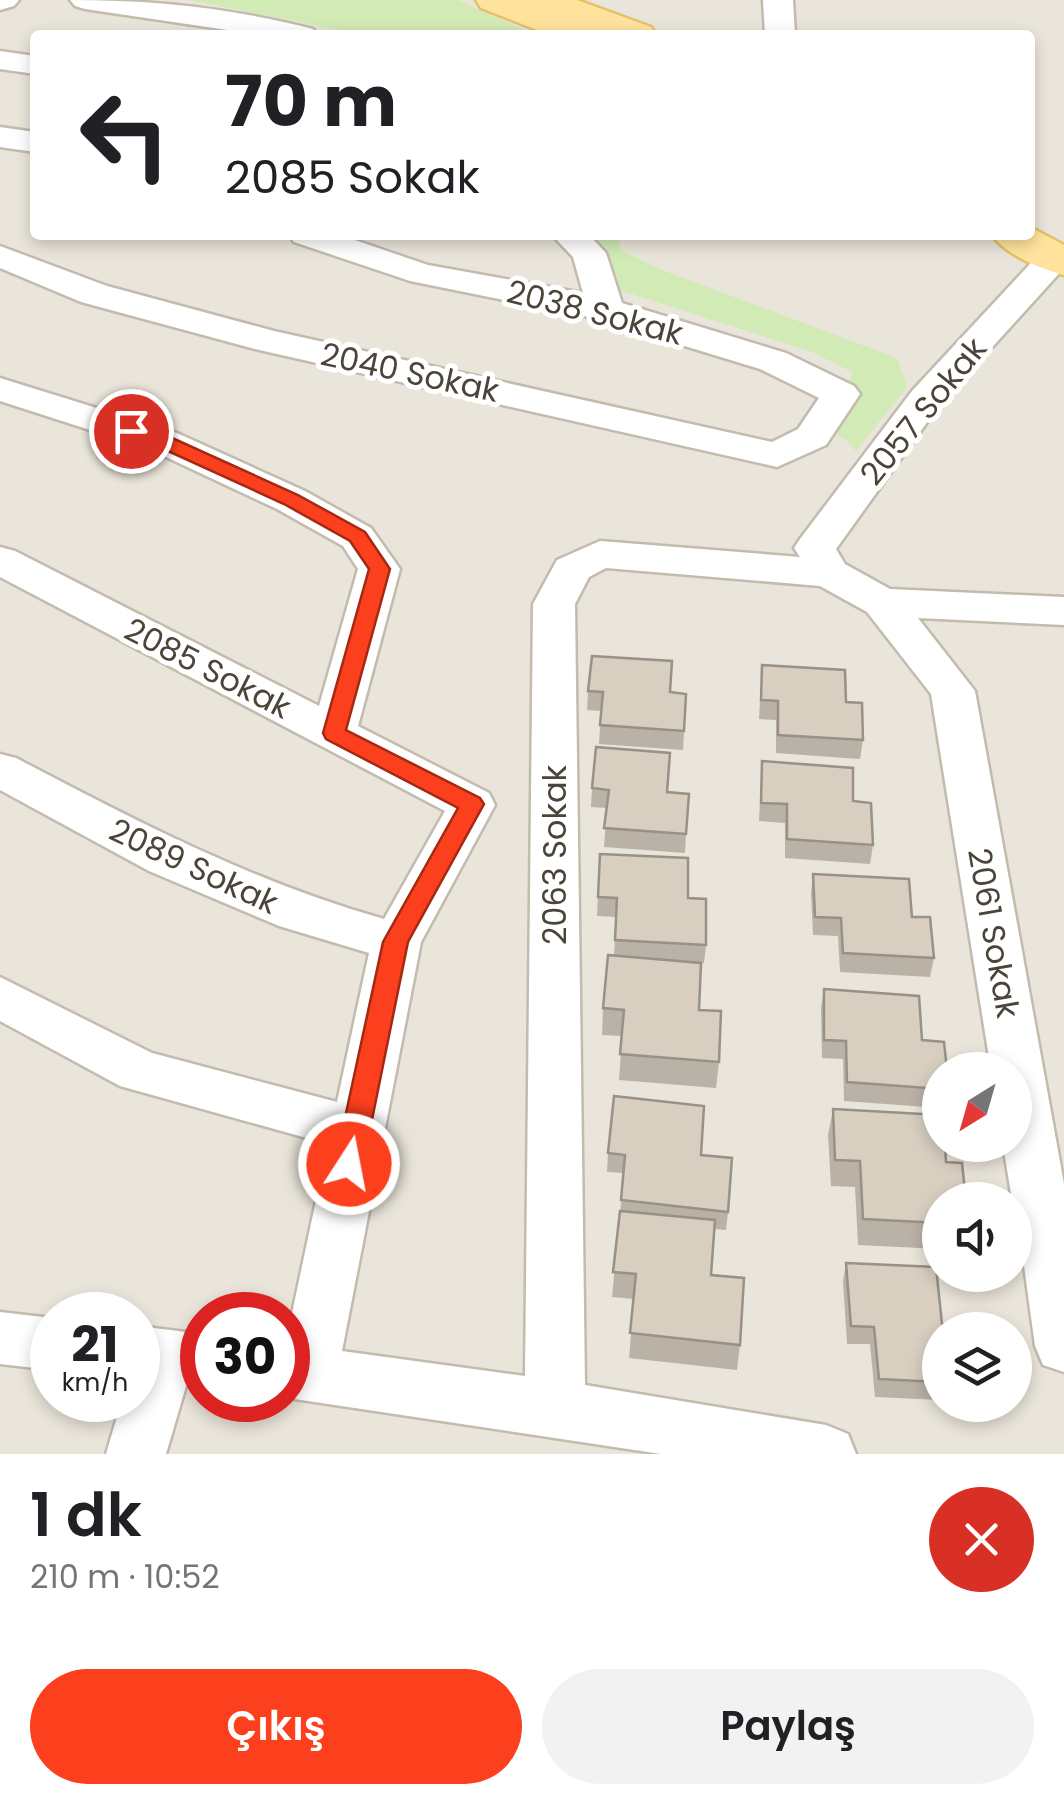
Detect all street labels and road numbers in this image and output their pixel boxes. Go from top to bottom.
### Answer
street label: 2038 Sokak [502,268,688,356]
street label: 2057 Sokak [849,327,997,495]
street label: 2040 Sokak [317,331,504,413]
street label: 2085 Sokak [117,607,299,729]
street label: 2063 Sokak [532,764,577,945]
street label: 2089 Sokak [102,807,286,925]
street label: 2061 Sokak [957,845,1031,1022]

